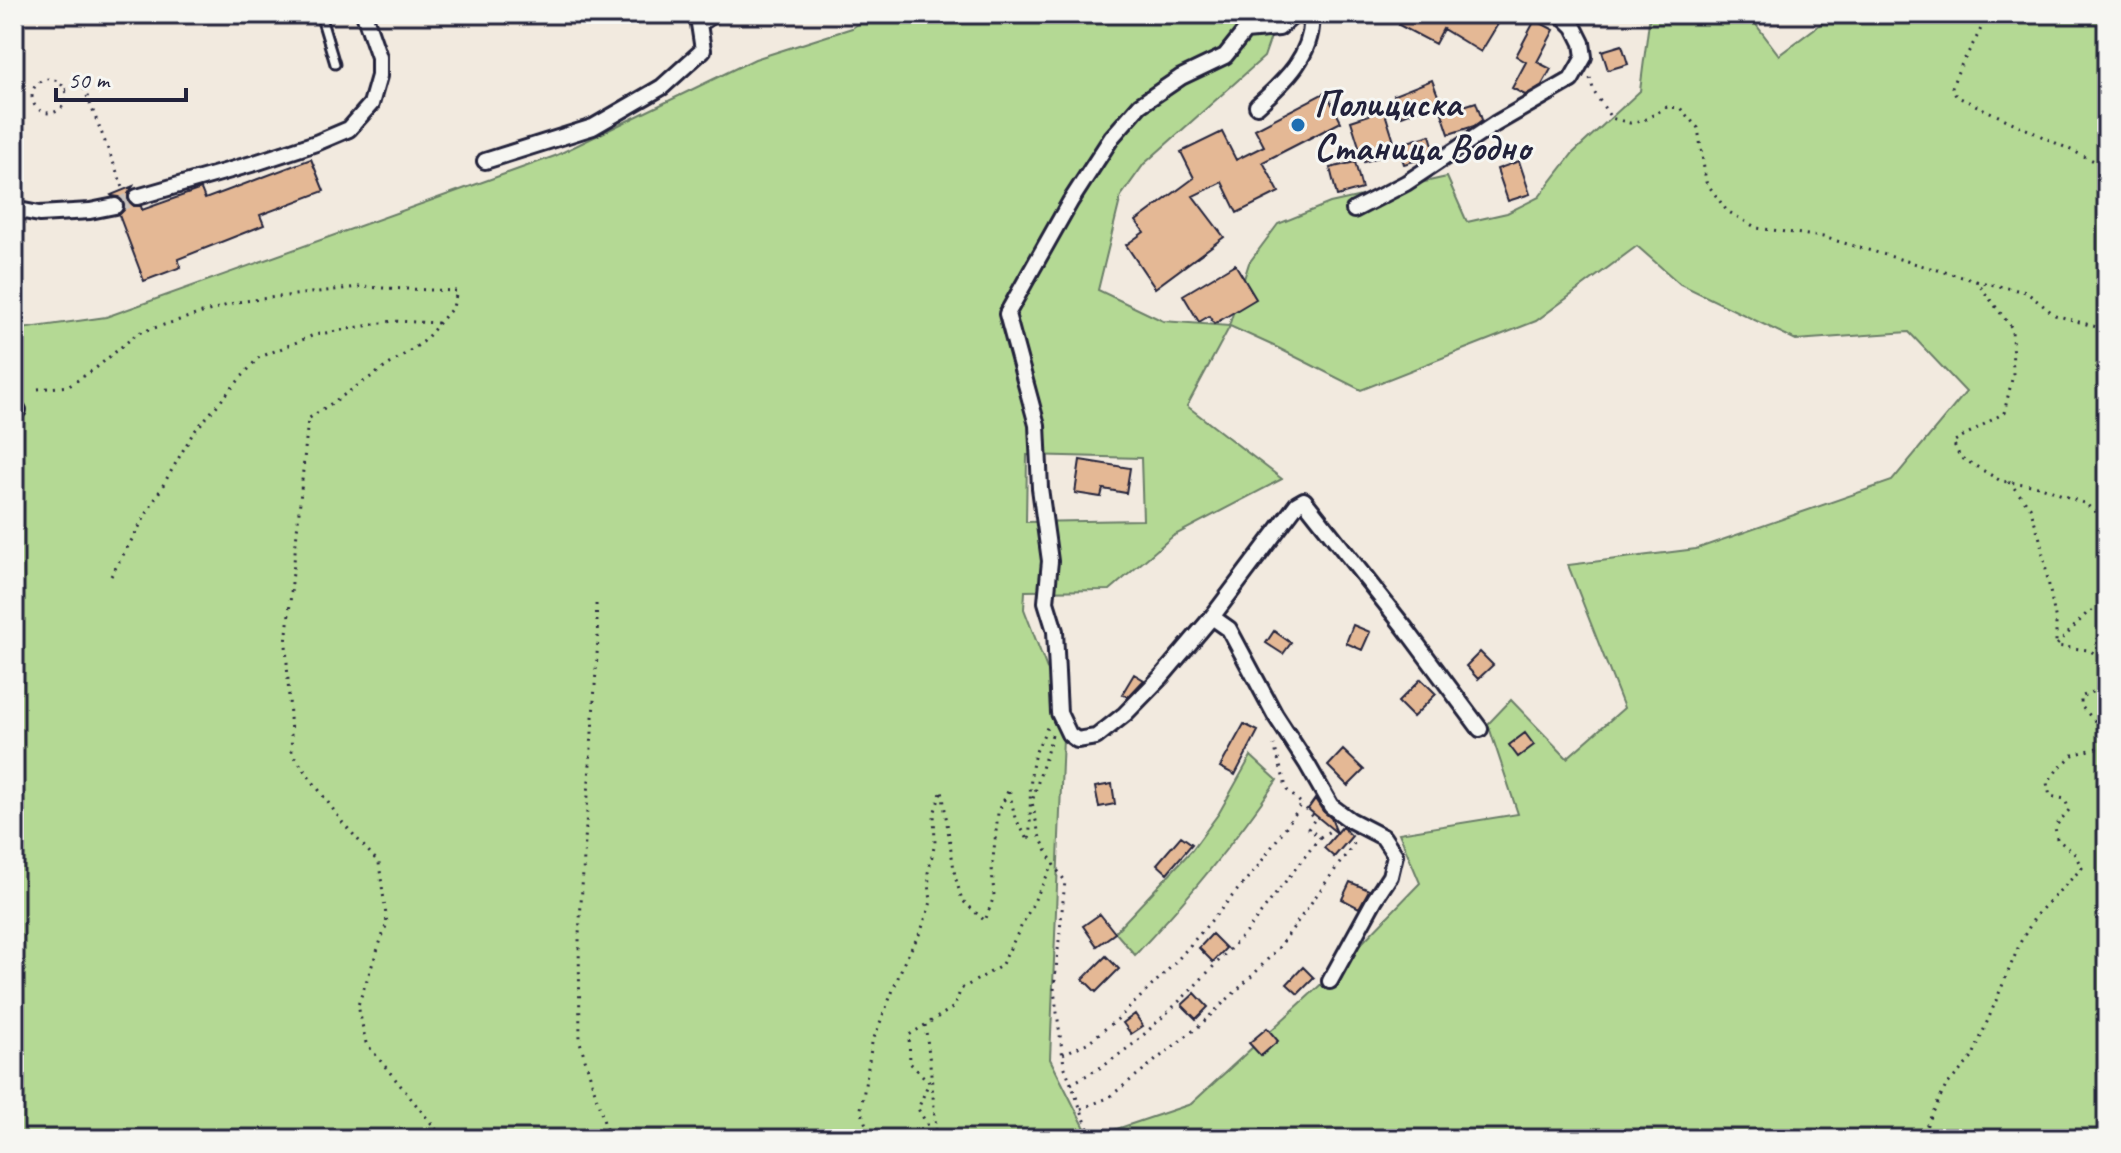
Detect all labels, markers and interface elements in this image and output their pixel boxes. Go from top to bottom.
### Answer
scale bar [56,52,186,102]
text: 50 m [68,65,111,95]
place label: Полициска Станица Водно [1314,80,1534,171]
marker: Полициска Станица Водно [1289,116,1307,134]

